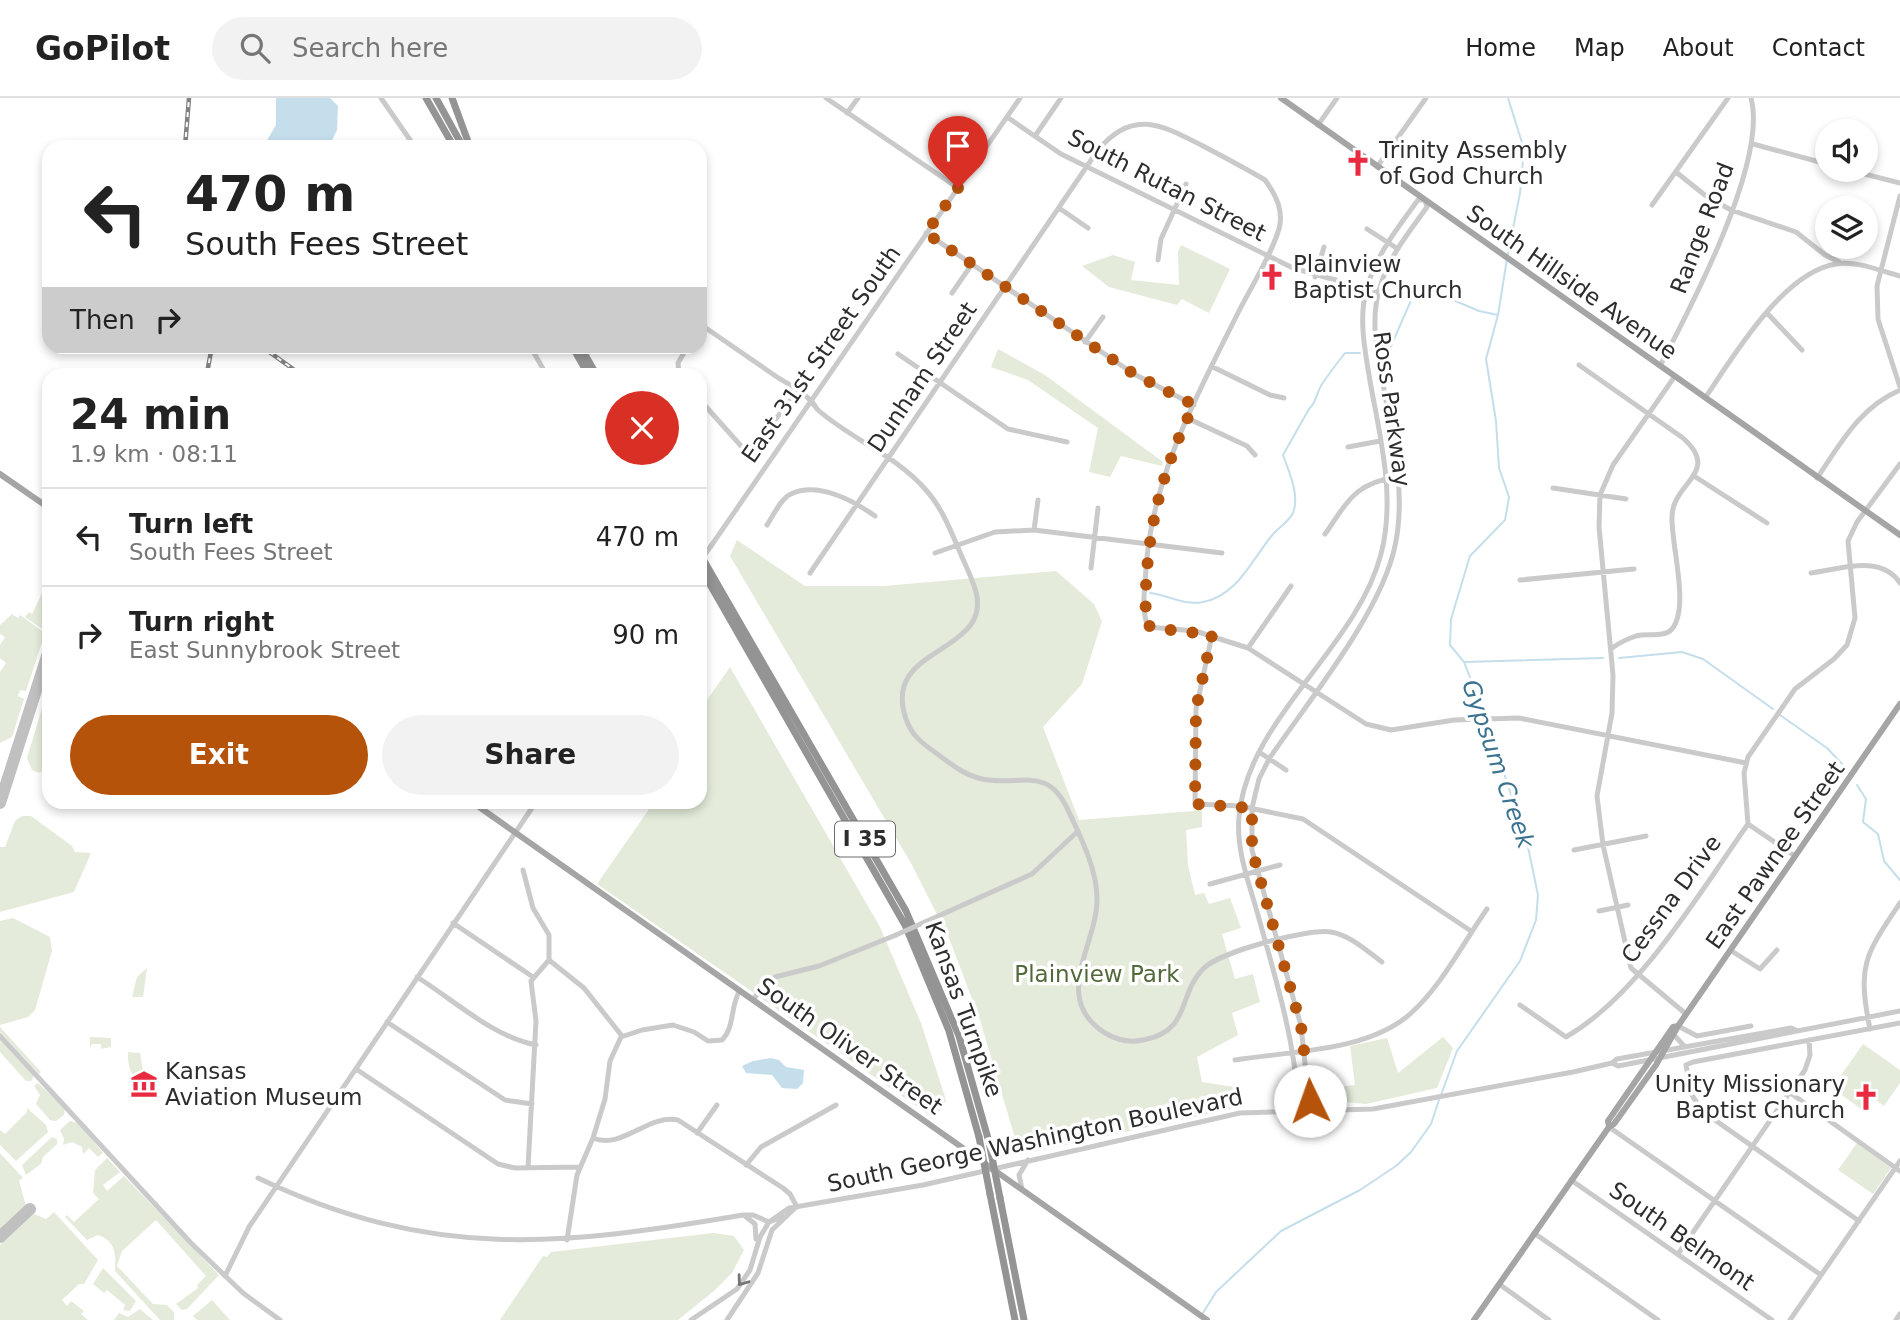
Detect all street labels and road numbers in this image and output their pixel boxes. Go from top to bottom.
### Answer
street label: South Rutan Street [1064,124,1270,246]
street label: Range Road [1665,159,1739,297]
street label: South Hillside Avenue [1462,200,1682,364]
street label: East 31st Street South [736,241,906,467]
street label: Dunham Street [862,297,982,457]
street label: Ross Parkway [1368,330,1416,488]
street label: East Pawnee Street [1700,756,1850,954]
road number: I 35 [835,822,895,856]
street label: Cessna Drive [1616,830,1726,968]
street label: Kansas Turnpike [920,918,1008,1100]
street label: South Oliver Street [753,972,947,1120]
street label: South George Washington Boulevard [825,1083,1245,1197]
street label: South Belmont [1605,1176,1759,1296]

